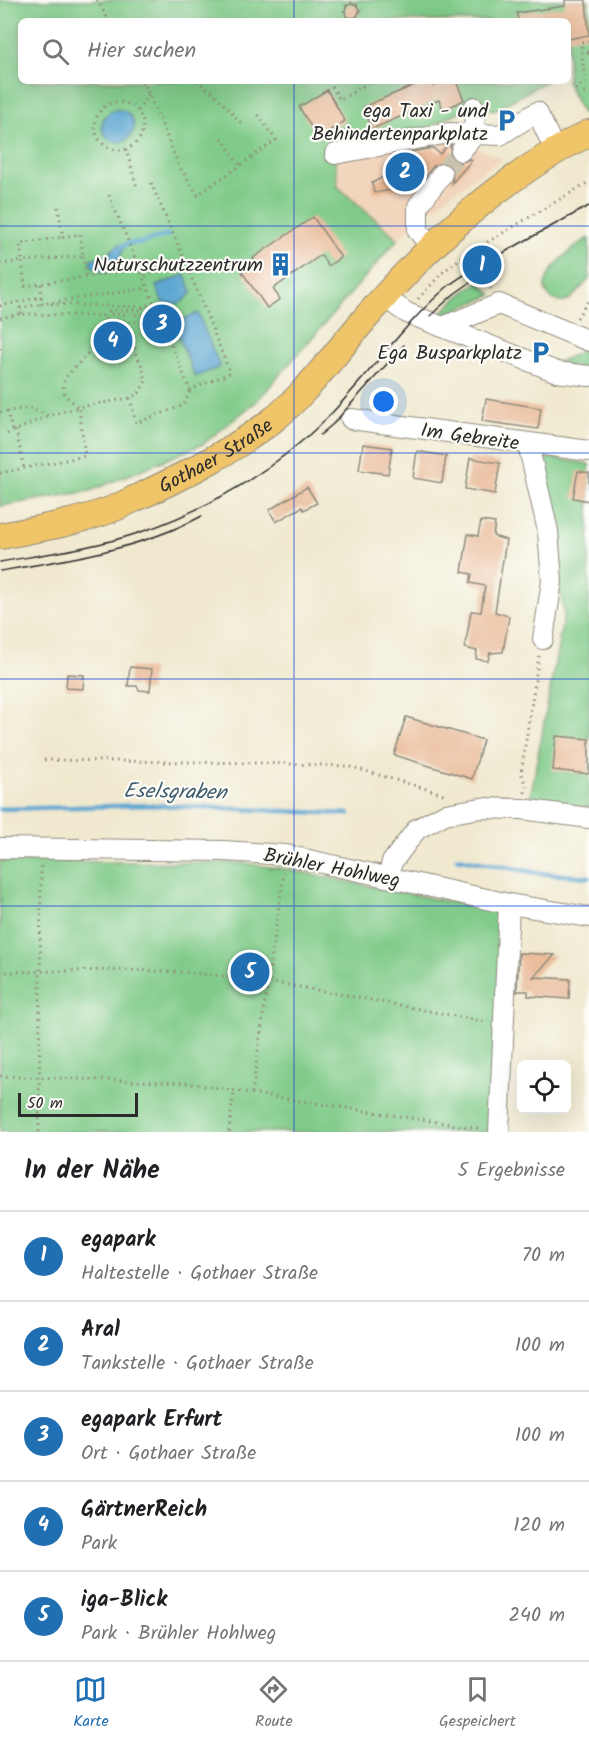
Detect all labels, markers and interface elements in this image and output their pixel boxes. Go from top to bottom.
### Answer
search box [18,18,571,84]
text: Hier suchen [87,34,196,69]
icon: search [39,35,72,68]
place label: ega Taxi - und Behindertenparkplatz [312,96,489,151]
parking icon: ega Taxi - und Behindertenparkplatz [493,108,519,134]
pin: 2 [386,150,424,195]
pin: 1 [462,242,502,288]
place label: Naturschutzzentrum [93,250,263,282]
building icon: Naturschutzzentrum [268,251,294,277]
pin: 3 [142,302,182,346]
pin: 4 [94,318,132,364]
place label: Ega Busparkplatz [377,338,522,370]
parking icon: Ega Busparkplatz [527,339,553,365]
your location [369,387,398,416]
street label: Gothaer Straße [154,411,281,503]
street label: Im Gebreite [418,415,521,461]
water label: Eselsgraben [123,775,229,810]
street label: Brühler Hohlweg [261,840,403,898]
pin: 5 [230,950,270,994]
map controls [517,1060,571,1114]
button: locate [517,1060,571,1114]
scale bar [18,1090,138,1118]
text: 50 m [27,1091,63,1116]
text: In der Nähe [24,1150,160,1192]
text: 5 Ergebnisse [457,1155,565,1187]
text: egapark [81,1223,155,1258]
text: 1 [40,1240,47,1272]
text: 70 m [522,1240,565,1272]
text: Haltestelle · Gothaer Straße [81,1258,318,1290]
text: Aral [81,1313,120,1348]
text: 2 [38,1330,49,1362]
text: 100 m [515,1330,565,1362]
text: Tankstelle · Gothaer Straße [81,1348,314,1380]
text: egapark Erfurt [81,1403,222,1438]
text: 3 [38,1420,49,1452]
text: 100 m [515,1420,565,1452]
text: Ort · Gothaer Straße [81,1438,256,1470]
text: GärtnerReich [81,1493,207,1528]
text: 4 [38,1510,49,1542]
text: 120 m [513,1510,565,1542]
text: Park [81,1528,117,1560]
text: iga-Blick [81,1583,167,1618]
text: 5 [38,1600,49,1632]
text: 240 m [508,1600,565,1632]
text: Park · Brühler Hohlweg [81,1618,276,1650]
tab: Karte [73,1673,109,1734]
tab: Route [255,1673,293,1734]
tab: Gespeichert [439,1673,516,1734]

